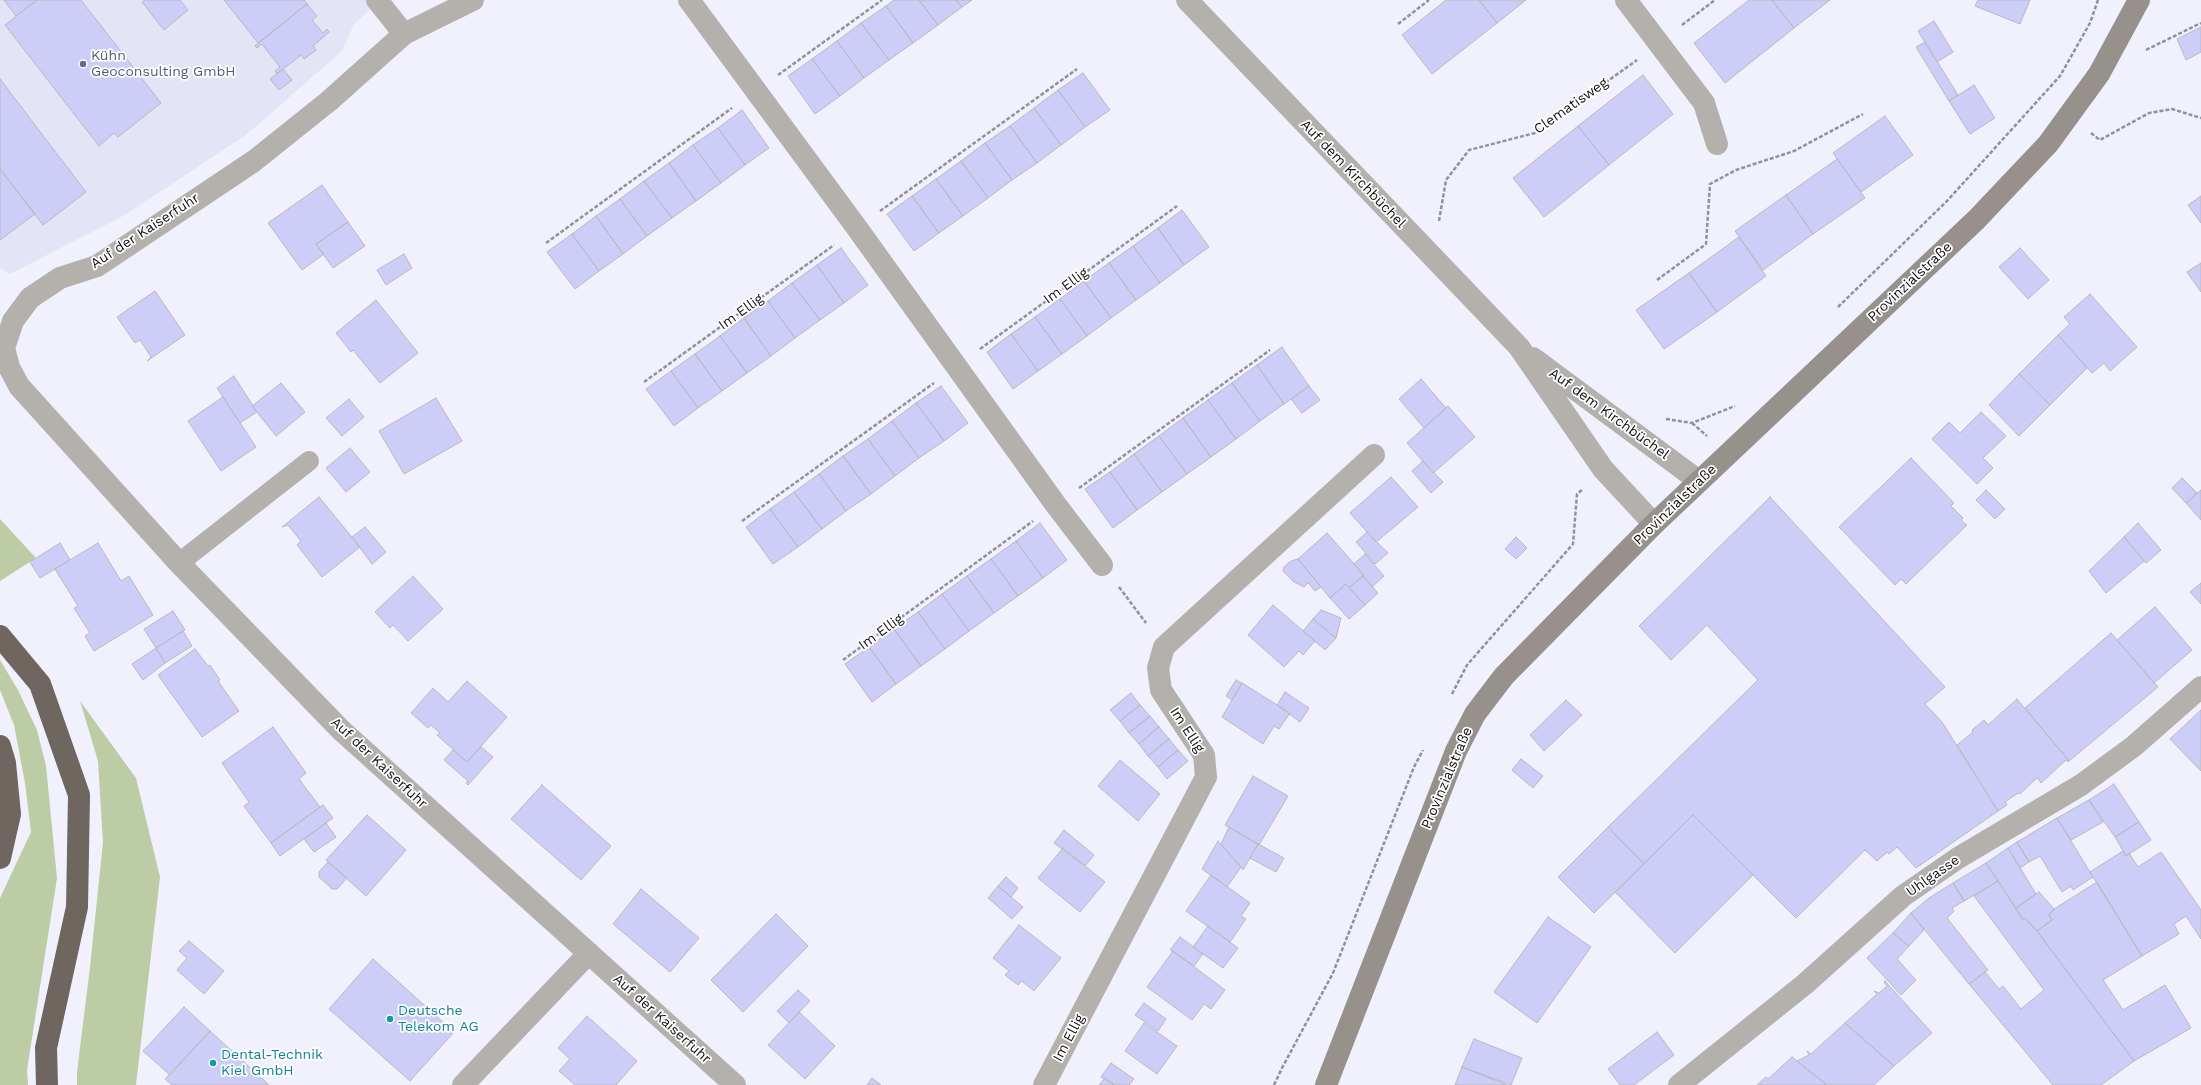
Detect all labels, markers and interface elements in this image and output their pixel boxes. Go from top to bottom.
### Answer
place label: Kühn Geoconsulting GmbH [91,48,235,80]
marker: Kühn Geoconsulting GmbH [78,59,88,69]
street label: Clematisweg [1531,74,1611,138]
street label: Auf dem Kirchbüchel [1297,116,1409,232]
street label: Auf der Kaiserfuhr [88,190,202,272]
street label: Provinzialstraße [1864,239,1956,325]
street label: Im Ellig [1040,264,1092,308]
street label: Im Ellig [715,290,767,334]
street label: Auf dem Kirchbüchel [1546,365,1672,463]
street label: Provinzialstraße [1630,461,1720,549]
street label: Im Ellig [855,610,907,654]
street label: Im Ellig [1166,704,1208,756]
street label: Auf der Kaiserfuhr [327,714,431,812]
street label: Provinzialstraße [1418,725,1476,831]
street label: Uhlgasse [1903,852,1963,900]
street label: Auf der Kaiserfuhr [610,971,714,1067]
place label: Deutsche Telekom AG [398,1003,479,1036]
street label: Im Ellig [1050,1012,1088,1064]
marker: Deutsche Telekom AG [385,1014,395,1024]
place label: Dental-Technik Kiel GmbH [221,1047,323,1080]
marker: Dental-Technik Kiel GmbH [208,1058,218,1068]

